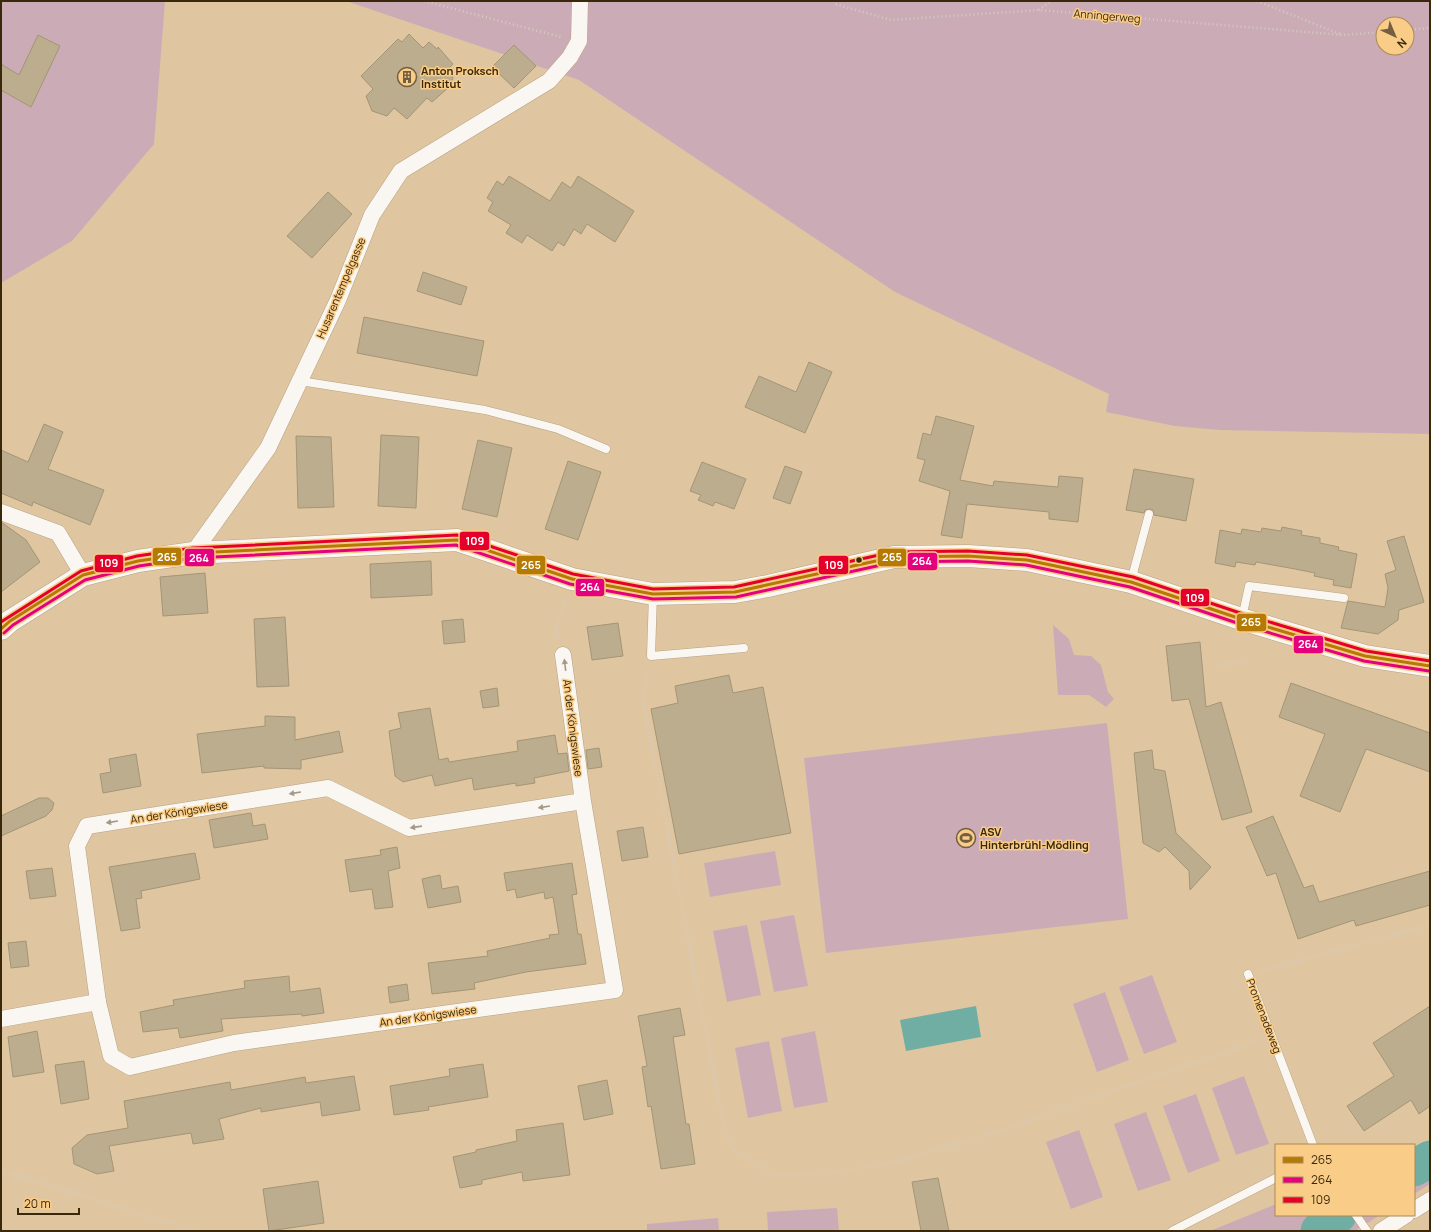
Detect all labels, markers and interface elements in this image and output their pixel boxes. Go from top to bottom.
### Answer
street label: Anningerweg [1073,5,1141,26]
north arrow [1375,16,1415,56]
text: N [1394,35,1410,52]
place label: Anton Proksch Institut [421,63,499,91]
building icon: Anton Proksch Institut [396,66,418,88]
street label: Husarentempelgasse [312,234,369,341]
line badge: 109 [459,531,490,551]
text: 109 [466,533,485,548]
line badge: 265 [152,547,182,566]
line badge: 264 [184,548,215,567]
line badge: 265 [877,548,907,567]
text: 265 [157,549,177,564]
text: 265 [882,549,902,564]
text: 264 [189,550,209,565]
line badge: 264 [907,552,938,571]
text: 264 [912,553,932,568]
line badge: 109 [94,554,124,573]
text: 109 [100,555,119,570]
line badge: 265 [516,555,546,575]
line badge: 109 [818,555,849,575]
unlabelled marker [854,555,864,565]
text: 265 [521,557,541,572]
text: 109 [825,557,844,572]
line badge: 264 [575,578,605,597]
text: 264 [580,579,600,594]
line badge: 109 [1180,588,1210,607]
text: 109 [1186,590,1205,605]
line badge: 265 [1236,613,1267,632]
text: 265 [1241,614,1261,629]
line badge: 264 [1293,635,1324,654]
text: 264 [1298,636,1318,651]
one-way arrow [562,659,568,671]
street label: An der Königswiese [560,678,587,778]
one-way arrow [289,790,301,796]
street label: An der Königswiese [129,796,229,827]
one-way arrow [538,804,550,810]
one-way arrow [106,819,118,825]
one-way arrow [410,824,422,830]
place label: ASV Hinterbrühl-Mödling [980,824,1089,852]
sports icon: ASV Hinterbrühl-Mödling [955,827,977,849]
street label: Promenadeweg [1243,976,1286,1055]
street label: An der Königswiese [378,1001,478,1030]
legend [1275,1144,1415,1216]
text: 265 [1311,1151,1332,1168]
text: 264 [1311,1171,1332,1188]
scale bar [18,1190,79,1216]
text: 109 [1311,1191,1330,1208]
text: 20 m [24,1195,51,1212]

